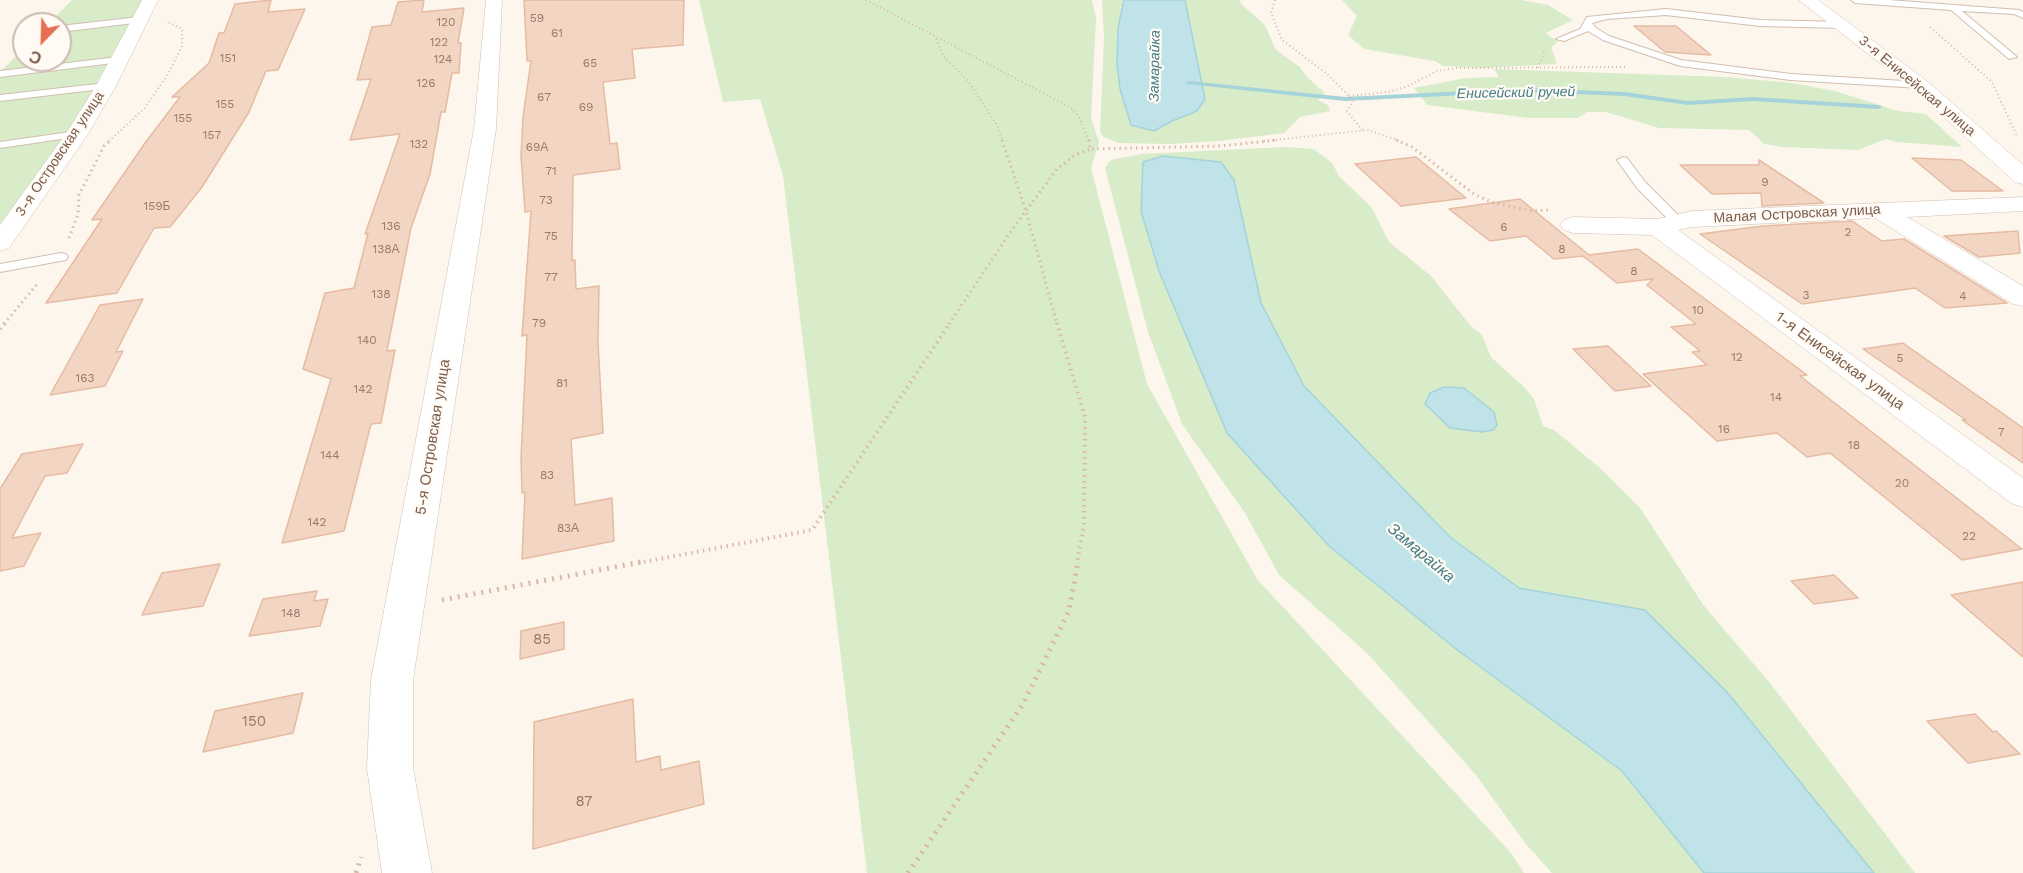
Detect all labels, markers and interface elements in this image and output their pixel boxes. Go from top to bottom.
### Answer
house number: 59 [530,11,544,25]
north arrow [12,12,72,72]
house number: 120 [436,15,456,29]
house number: 61 [551,26,563,40]
water label: Замарайка [1146,30,1164,102]
street label: 3-я Енисейская улица [1855,32,1979,140]
house number: 122 [430,35,448,49]
text: С [27,46,45,68]
house number: 151 [220,51,236,65]
house number: 124 [434,52,452,66]
house number: 65 [583,56,597,70]
house number: 126 [417,76,435,90]
water label: Енисейский ручей [1457,84,1575,102]
street label: 3-я Островская улица [12,88,108,220]
house number: 67 [537,90,551,104]
house number: 155 [216,97,234,111]
house number: 69 [579,100,593,114]
house number: 155 [174,111,192,125]
house number: 157 [203,128,221,142]
house number: 132 [410,137,428,151]
house number: 69А [526,140,548,154]
house number: 71 [545,164,557,178]
house number: 9 [1761,175,1769,189]
house number: 73 [539,193,553,207]
house number: 159Б [144,199,170,213]
street label: Малая Островская улица [1713,201,1881,227]
house number: 136 [382,219,400,233]
house number: 6 [1500,220,1508,234]
house number: 2 [1845,225,1851,239]
house number: 75 [544,229,558,243]
house number: 138А [372,242,400,256]
house number: 8 [1558,242,1566,256]
house number: 8 [1630,264,1638,278]
house number: 77 [544,270,558,284]
house number: 138 [371,287,391,301]
house number: 3 [1803,288,1809,302]
house number: 4 [1959,289,1967,303]
house number: 10 [1692,303,1704,317]
street label: 1-я Енисейская улица [1772,308,1908,414]
house number: 79 [532,316,546,330]
house number: 140 [357,333,377,347]
house number: 12 [1731,350,1743,364]
house number: 5 [1897,351,1903,365]
street label: 5-я Островская улица [412,358,454,516]
house number: 163 [76,371,94,385]
house number: 81 [556,376,568,390]
house number: 142 [353,382,373,396]
house number: 14 [1770,390,1782,404]
house number: 16 [1718,422,1730,436]
house number: 7 [1998,425,2004,439]
house number: 18 [1848,438,1860,452]
house number: 144 [320,448,340,462]
house number: 83 [540,468,554,482]
house number: 20 [1895,476,1909,490]
house number: 142 [307,515,327,529]
water label: Замарайка [1384,519,1458,587]
house number: 83А [557,521,579,535]
house number: 22 [1962,529,1976,543]
house number: 148 [281,606,301,620]
house number: 85 [533,631,551,649]
house number: 150 [242,713,266,731]
house number: 87 [575,793,593,811]

